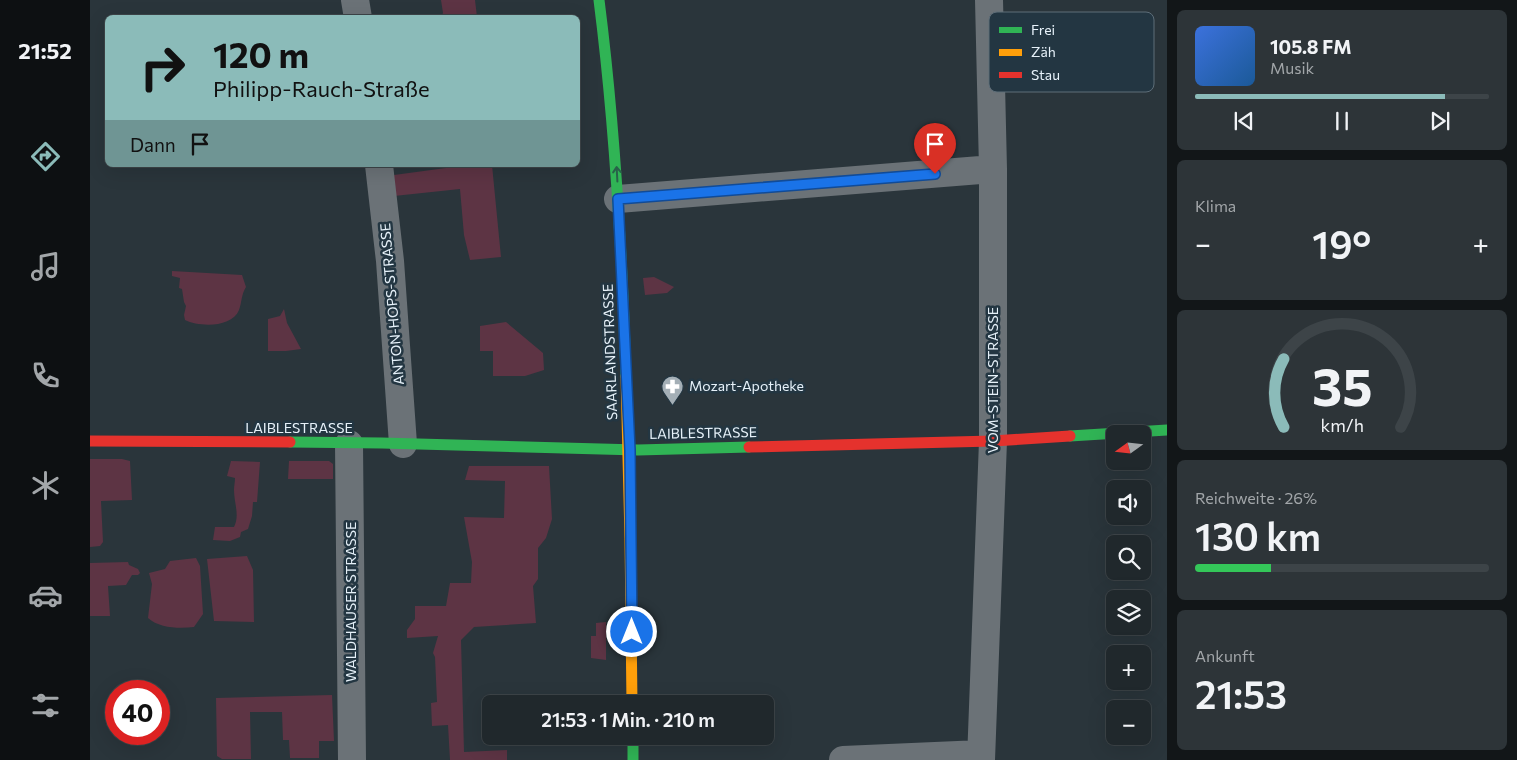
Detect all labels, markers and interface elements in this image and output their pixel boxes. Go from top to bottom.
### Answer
legend [989,12,1154,92]
text: Frei [1031,21,1055,38]
text: 120 m [213,32,309,75]
icon: right [130,35,195,100]
text: 105.8 FM [1270,35,1351,58]
text: 21:52 [18,37,72,64]
text: Zäh [1031,43,1056,60]
text: Musik [1270,58,1314,77]
text: Stau [1031,66,1060,83]
text: Philipp-Rauch-Straße [213,75,430,102]
icon: previous [1230,107,1258,135]
icon: pause [1328,107,1356,135]
icon: next [1426,107,1454,135]
pin [914,123,956,174]
icon: arrive [186,130,214,158]
icon: arrive [921,130,949,158]
text: Dann [130,133,176,156]
icon: directions [28,139,63,174]
one-way arrow [612,166,621,182]
text: Klima [1195,196,1236,215]
text: 19° [1312,220,1371,267]
street label: ANTON-HOPS-STRASSE [376,222,407,386]
text: − [1195,226,1211,260]
text: + [1473,226,1489,260]
icon: music [28,249,63,284]
street label: SAARLANDSTRASSE [599,284,620,420]
street label: VOM-STEIN-STRASSE [984,307,1001,453]
text: 35 [1312,353,1372,417]
icon: phone [28,358,63,393]
pharmacy icon: Mozart-Apotheke [661,374,685,405]
place label: Mozart-Apotheke [689,377,804,394]
text: km/h [1320,414,1364,436]
street label: LAIBLESTRASSE [245,419,353,436]
street label: LAIBLESTRASSE [649,423,757,442]
north arrow [1106,425,1151,470]
map controls [1106,425,1151,745]
icon: climate [28,468,63,503]
button: sound [1106,480,1151,525]
text: Reichweite · 26% [1195,488,1317,507]
text: 130 km [1195,512,1321,559]
street label: WALDHAUSER STRASSE [342,522,359,682]
button: search [1106,535,1151,580]
icon: car [28,578,63,613]
button: layers [1106,590,1151,635]
position arrow [605,605,657,657]
button: + [1106,645,1151,690]
text: Ankunft [1195,646,1255,665]
text: 21:53 [1195,670,1287,717]
speed limit sign: 40 [105,680,170,745]
icon: filters [28,688,63,723]
button: − [1106,700,1151,745]
text: 21:53 · 1 Min. · 210 m [541,708,715,731]

